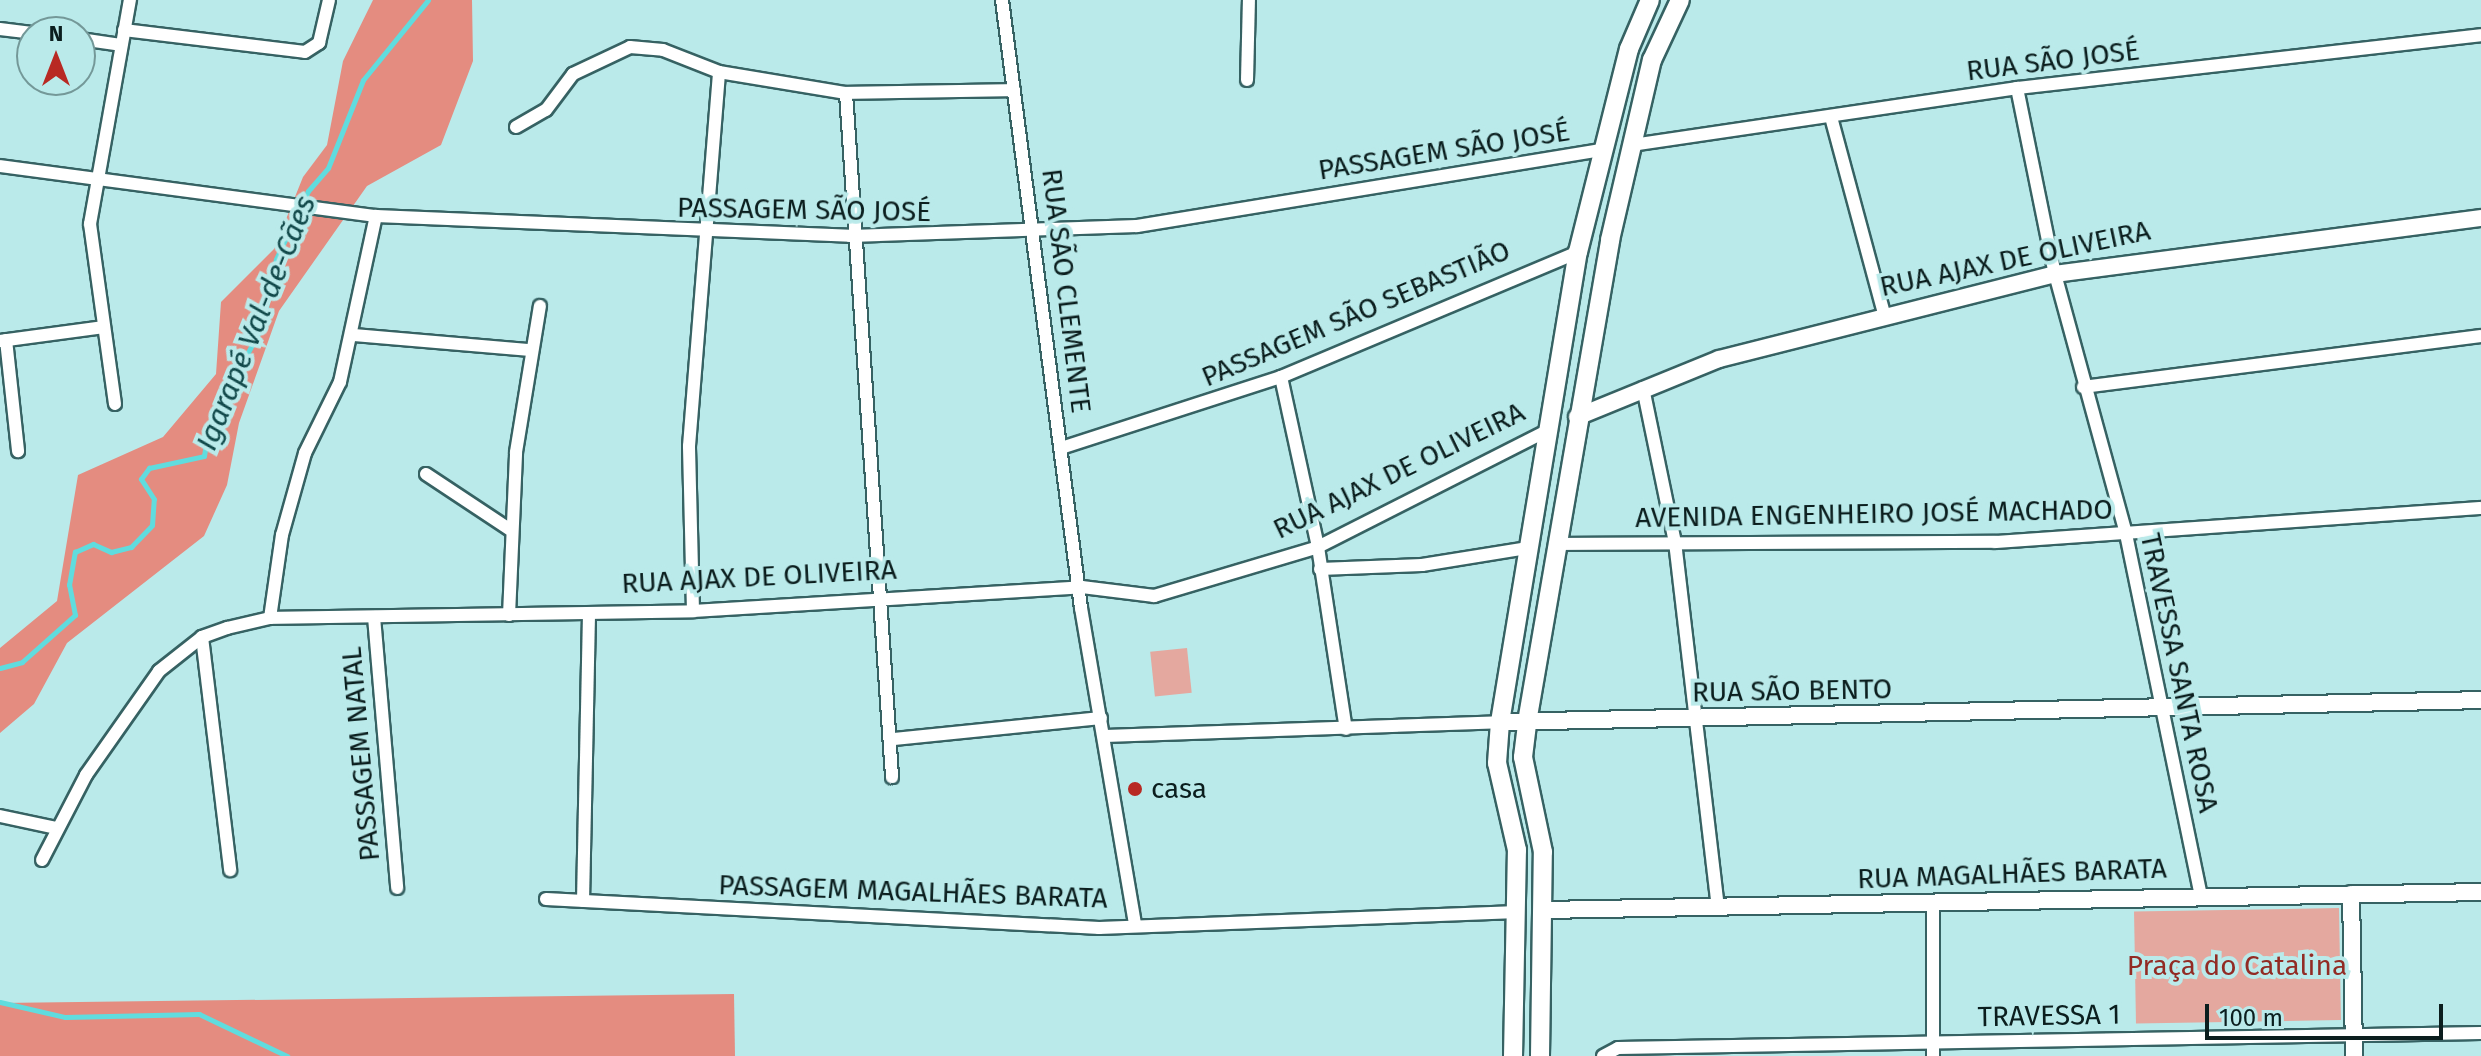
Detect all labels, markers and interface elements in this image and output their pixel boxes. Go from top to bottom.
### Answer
north arrow [16,16,96,96]
text: N [49,20,63,47]
street label: RUA SÃO JOSÉ [1964,34,2142,88]
street label: PASSAGEM SÃO JOSÉ [1316,115,1572,187]
street label: RUA SÃO CLEMENTE [1034,167,1098,415]
water label: Igarapé Val-de-Cães [188,190,324,456]
street label: PASSAGEM SÃO JOSÉ [677,191,931,229]
street label: RUA AJAX DE OLIVEIRA [1877,214,2153,304]
street label: PASSAGEM SÃO SEBASTIÃO [1197,234,1515,394]
street label: RUA AJAX DE OLIVEIRA [1268,396,1530,546]
street label: AVENIDA ENGENHEIRO JOSÉ MACHADO [1635,493,2113,535]
street label: TRAVESSA SANTA ROSA [2133,530,2225,816]
street label: RUA AJAX DE OLIVEIRA [621,553,897,601]
street label: PASSAGEM NATAL [335,645,387,863]
street label: RUA SÃO BENTO [1692,672,1892,710]
place label: casa [1151,772,1207,806]
marker: casa [1126,780,1144,798]
street label: RUA MAGALHÃES BARATA [1857,852,2167,896]
street label: PASSAGEM MAGALHÃES BARATA [718,868,1108,916]
park label: Praça do Catalina [2127,949,2347,983]
scale bar [2209,988,2447,1038]
street label: TRAVESSA 1 [1977,998,2121,1034]
text: 100 m [2219,1004,2283,1032]

